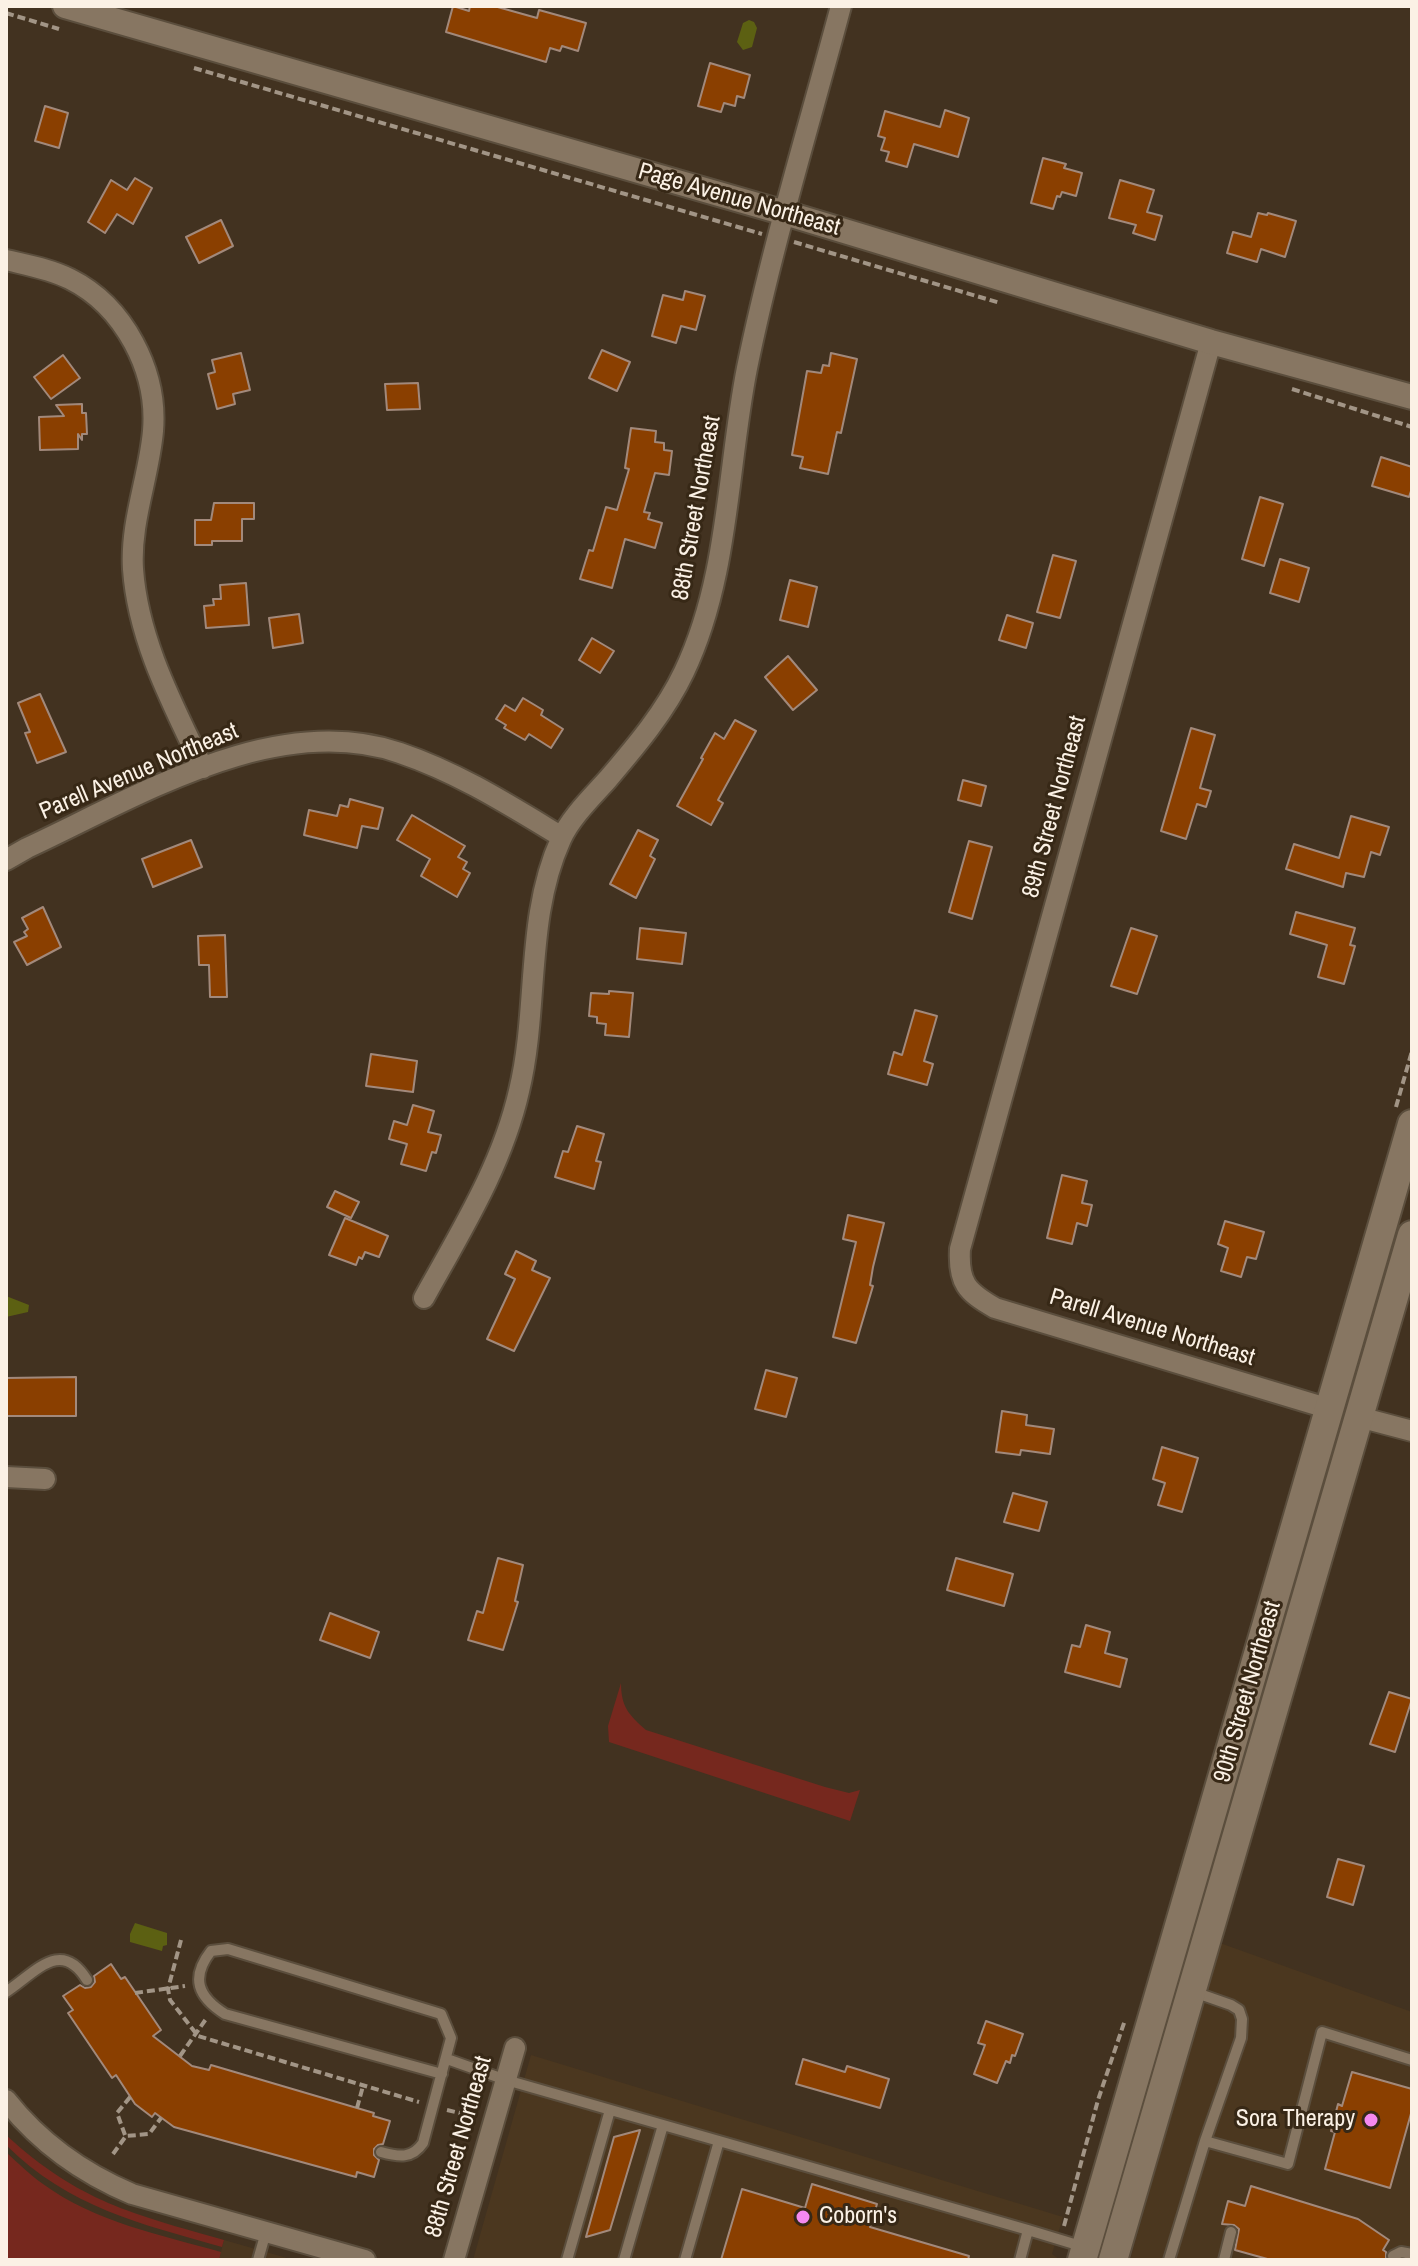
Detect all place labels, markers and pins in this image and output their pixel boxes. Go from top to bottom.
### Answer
place label: Sora Therapy [1236,2106,1355,2134]
marker: Sora Therapy [1362,2111,1380,2129]
place label: Coborn's [819,2203,897,2231]
marker: Coborn's [794,2208,812,2226]

